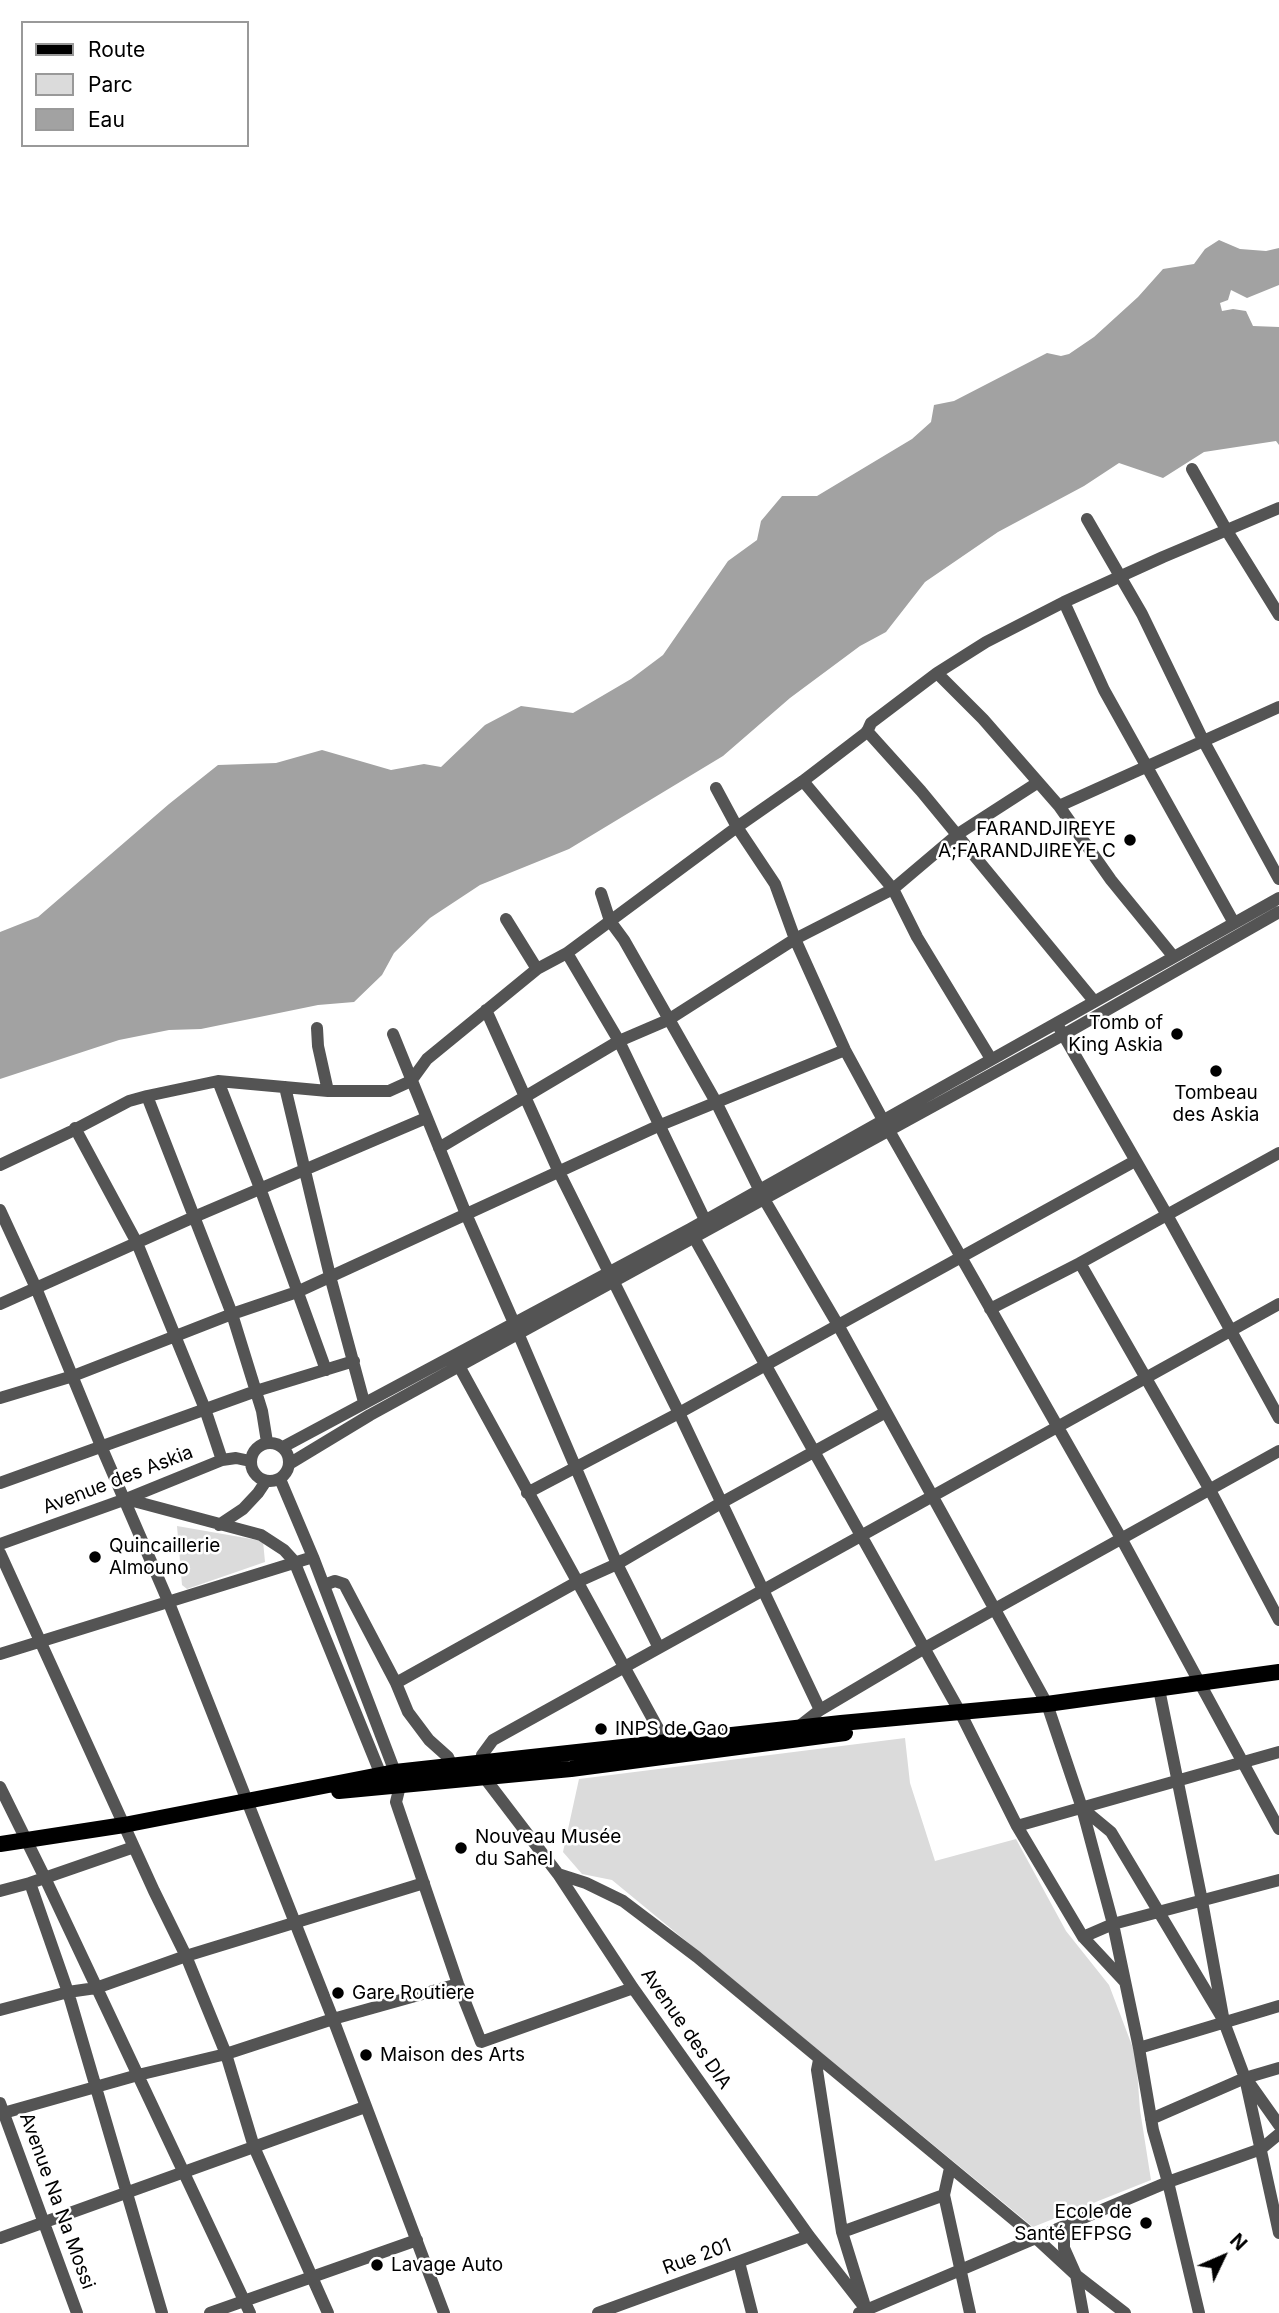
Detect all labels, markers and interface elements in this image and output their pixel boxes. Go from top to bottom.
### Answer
legend [21,21,248,147]
text: Route [88,37,145,62]
text: Parc [88,72,133,97]
text: Eau [88,107,125,132]
place label: FARANDJIREYE A;FARANDJIREYE C [938,818,1116,862]
marker: FARANDJIREYE A;FARANDJIREYE C [1122,832,1138,848]
place label: Tomb of King Askia [1068,1012,1163,1056]
marker: Tomb of King Askia [1169,1026,1185,1042]
marker: Tombeau des Askia [1208,1063,1224,1079]
place label: Tombeau des Askia [1173,1082,1259,1126]
street label: Avenue des Askia [40,1441,196,1519]
place label: Quincaillerie Almouno [109,1535,220,1579]
marker: Quincaillerie Almouno [87,1549,103,1565]
place label: INPS de Gao [615,1718,728,1740]
marker: INPS de Gao [593,1721,609,1737]
place label: Nouveau Musée du Sahel [475,1826,621,1870]
marker: Nouveau Musée du Sahel [453,1840,469,1856]
street label: Avenue des DIA [636,1964,736,2094]
place label: Gare Routiere [352,1982,474,2004]
marker: Gare Routiere [330,1985,346,2001]
place label: Maison des Arts [380,2044,525,2066]
marker: Maison des Arts [358,2047,374,2063]
street label: Avenue Na Na Mossi [14,2110,100,2292]
place label: Ecole de Santé EFPSG [1014,2201,1132,2245]
marker: Ecole de Santé EFPSG [1138,2215,1154,2231]
north arrow [1188,2222,1258,2292]
text: N [1225,2229,1252,2255]
street label: Rue 201 [660,2234,734,2280]
place label: Lavage Auto [391,2254,503,2276]
marker: Lavage Auto [369,2257,385,2273]

